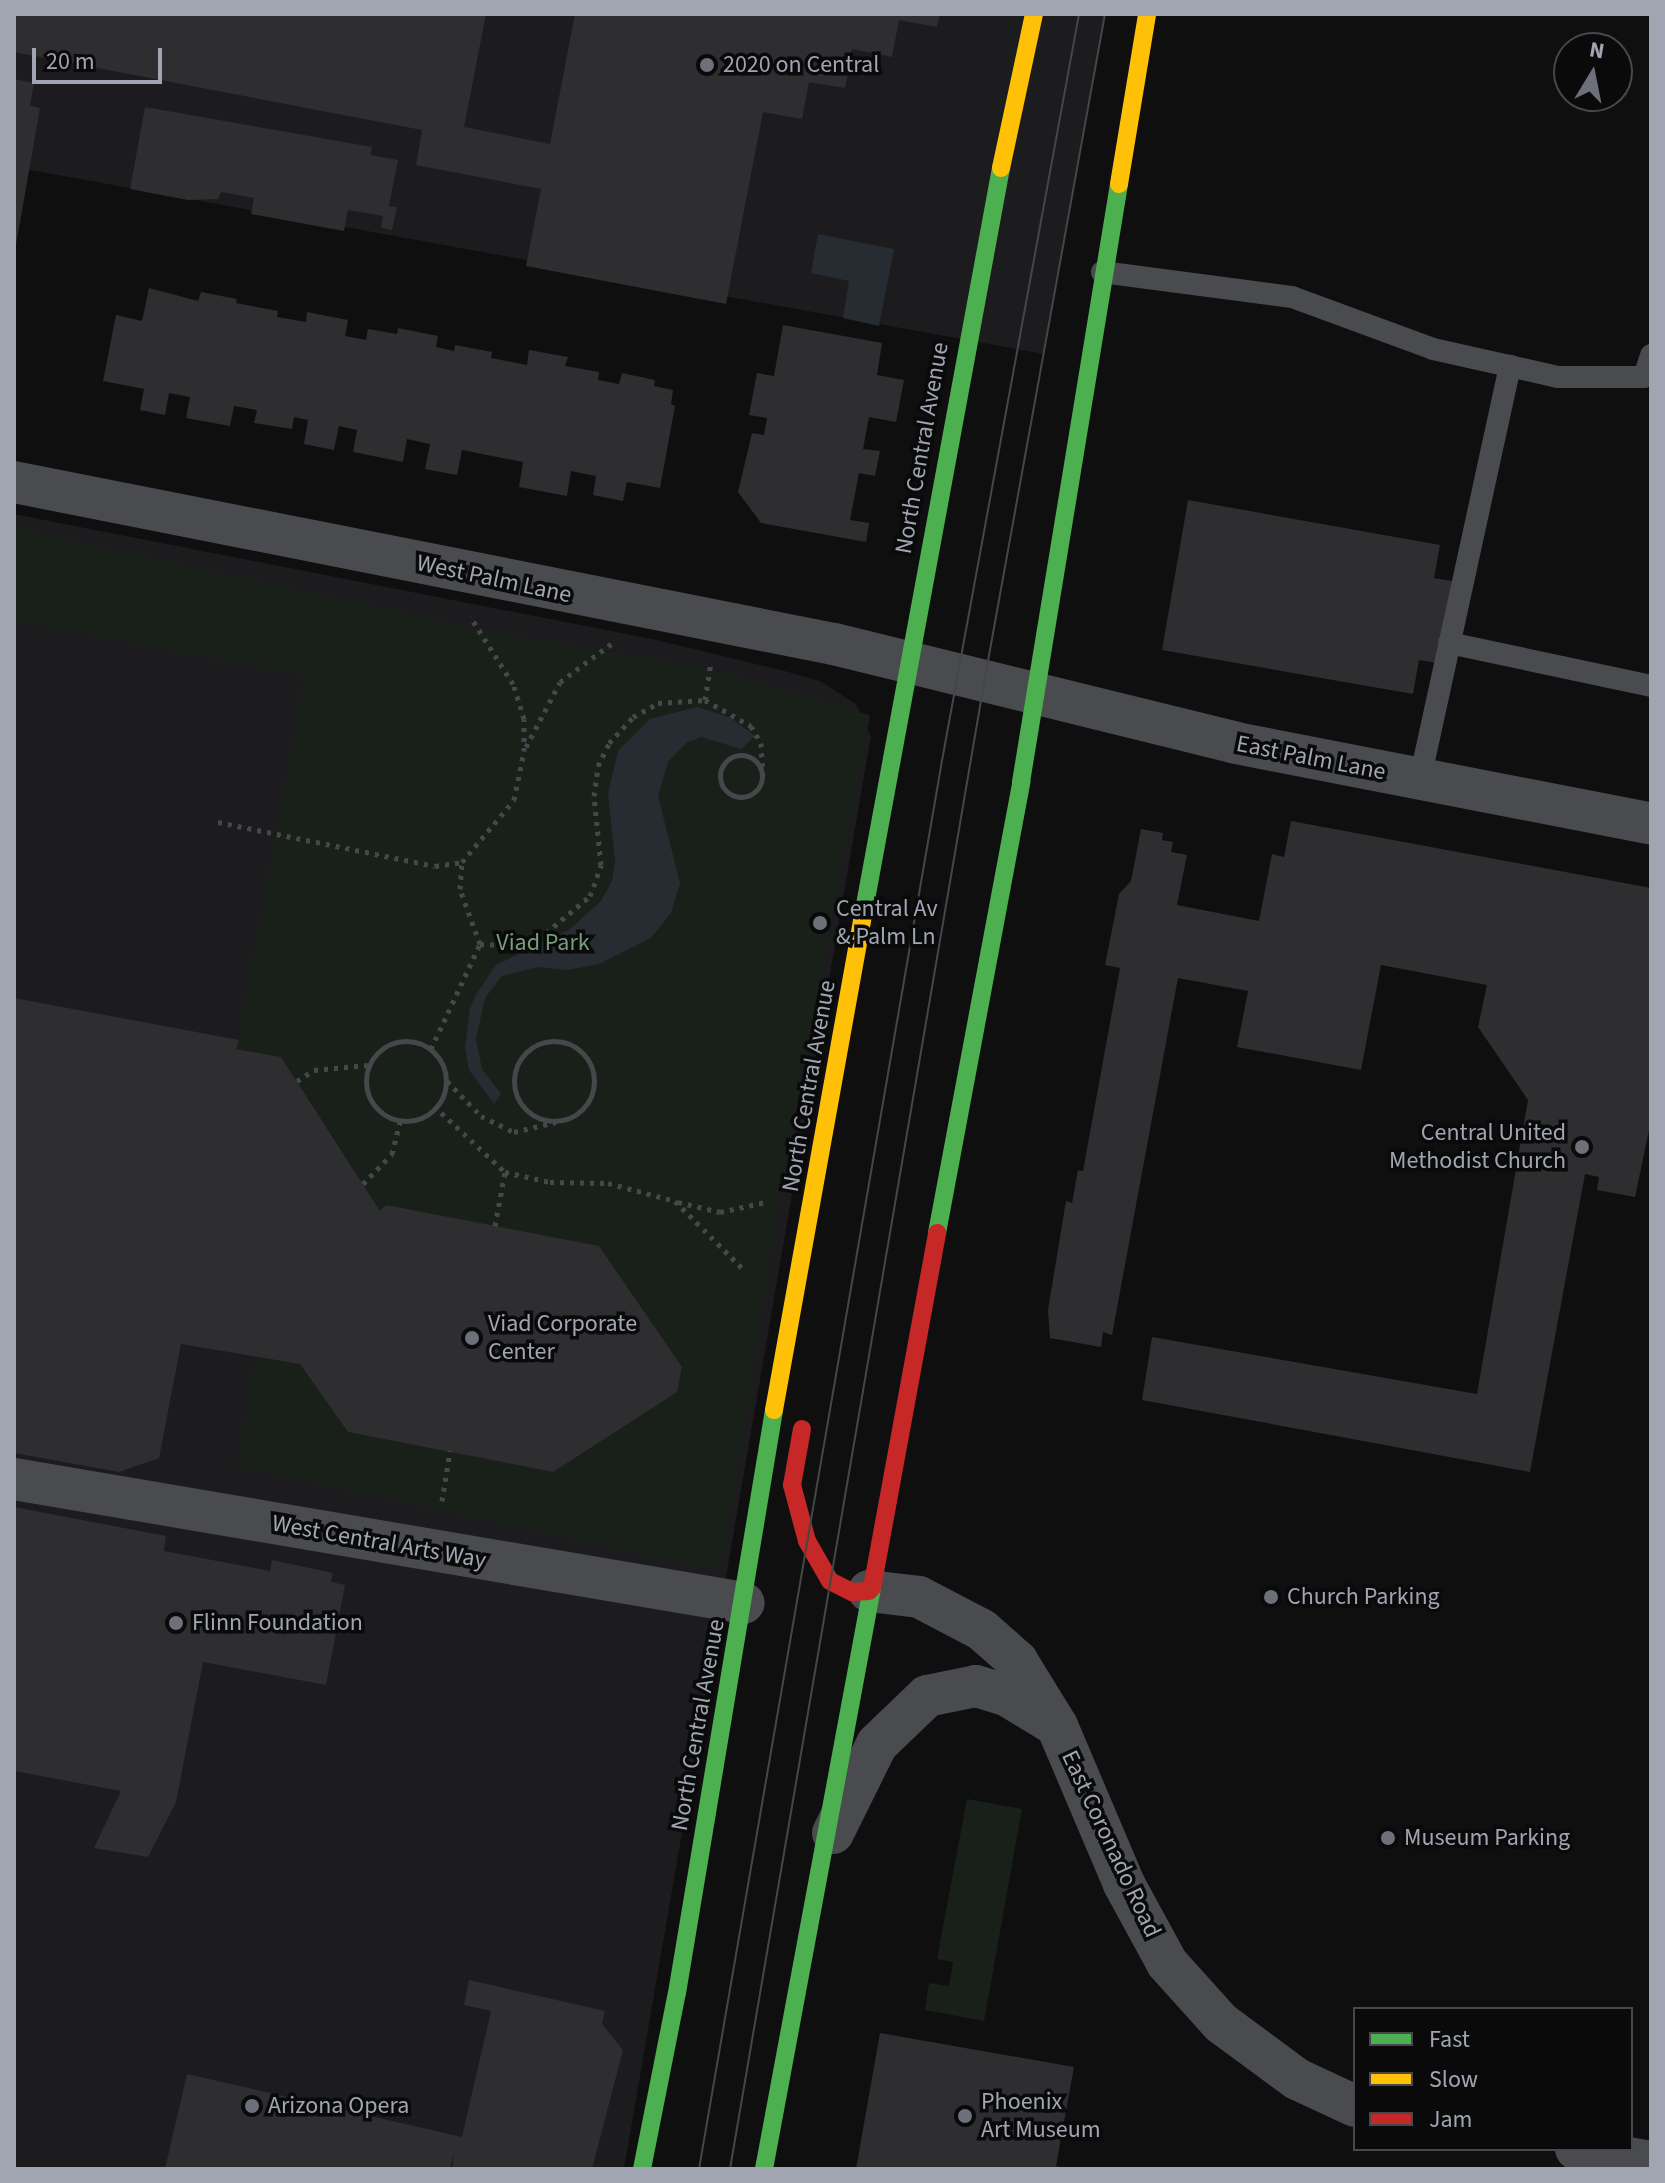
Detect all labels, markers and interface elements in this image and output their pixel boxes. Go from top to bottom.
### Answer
scale bar [36,32,166,82]
north arrow [1553,32,1633,112]
text: N [1587,33,1607,67]
text: 20 m [46,44,95,79]
place label: 2020 on Central [723,51,879,79]
marker: 2020 on Central [698,56,716,74]
street label: North Central Avenue [889,340,955,556]
street label: West Palm Lane [414,549,574,609]
street label: East Palm Lane [1234,729,1388,787]
place label: Central Av & Palm Ln [836,895,938,951]
marker: Central Av & Palm Ln [811,914,829,932]
park label: Viad Park [496,929,590,957]
street label: North Central Avenue [776,978,842,1194]
place label: Central United Methodist Church [1389,1119,1566,1175]
marker: Central United Methodist Church [1573,1138,1591,1156]
place label: Viad Corporate Center [488,1310,637,1366]
marker: Viad Corporate Center [463,1329,481,1347]
street label: West Central Arts Way [270,1509,488,1575]
place label: Church Parking [1287,1583,1440,1611]
marker: Church Parking [1262,1588,1280,1606]
place label: Flinn Foundation [192,1609,363,1637]
marker: Flinn Foundation [167,1614,185,1632]
street label: North Central Avenue [665,1617,731,1833]
street label: East Coronado Road [1055,1746,1167,1942]
place label: Museum Parking [1404,1824,1570,1852]
marker: Museum Parking [1379,1829,1397,1847]
legend [1353,2007,1633,2151]
text: Fast [1429,2022,1470,2057]
text: Slow [1429,2062,1478,2097]
place label: Phoenix Art Museum [981,2088,1101,2144]
place label: Arizona Opera [268,2092,409,2120]
marker: Arizona Opera [243,2097,261,2115]
text: Jam [1429,2102,1473,2137]
marker: Phoenix Art Museum [956,2107,974,2125]

